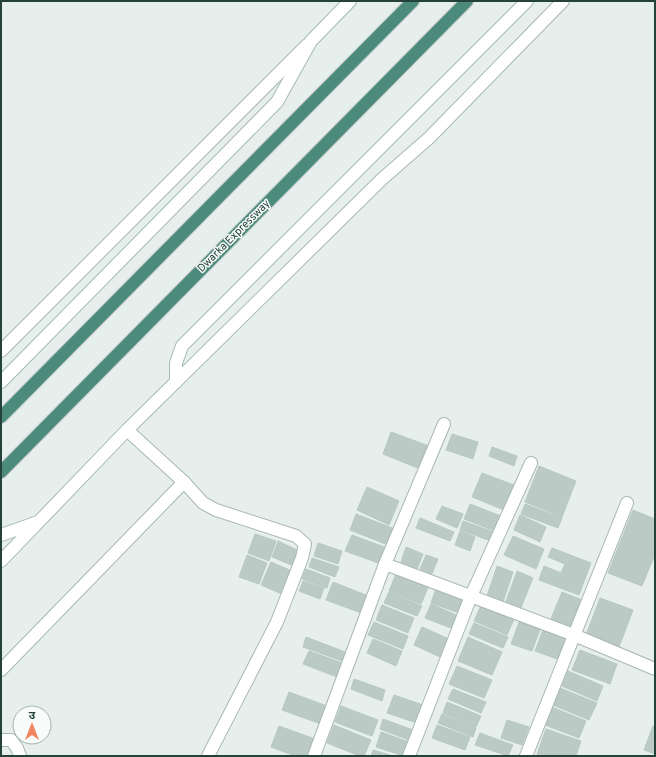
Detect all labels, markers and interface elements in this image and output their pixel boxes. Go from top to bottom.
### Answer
street label: Dwarka Expressway [195,197,273,275]
north arrow [12,705,52,745]
text: उ [29,709,36,723]

